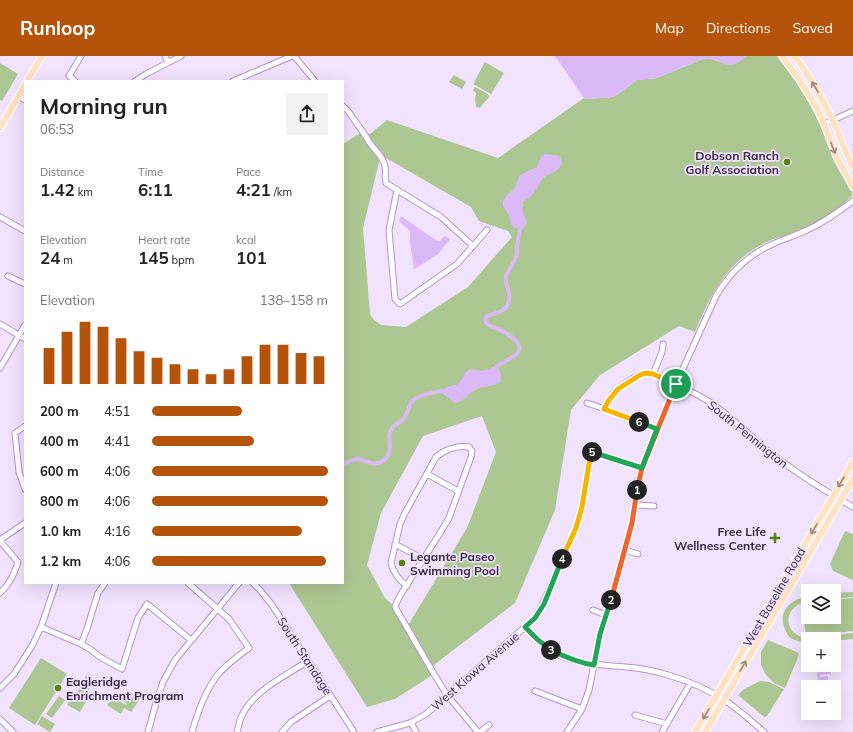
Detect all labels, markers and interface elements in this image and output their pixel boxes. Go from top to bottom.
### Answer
text: Runloop [20,16,95,40]
text: Map [655,19,684,37]
text: Directions [706,19,771,37]
text: Saved [793,19,833,37]
one-way arrow [811,82,819,93]
text: Morning run [40,92,168,120]
button: share [286,93,328,135]
text: 06:53 [40,121,74,137]
one-way arrow [830,141,837,153]
place label: Dobson Ranch Golf Association [686,148,779,177]
marker: Dobson Ranch Golf Association [782,157,792,167]
text: Distance [40,165,84,179]
text: Time [138,165,163,179]
text: Pace [236,165,261,179]
text: 1.42 [40,179,75,200]
text: 6:11 [138,179,173,200]
text: 4:21 [236,179,271,200]
text: km [75,185,93,199]
text: /km [271,185,292,199]
text: Elevation [40,233,87,247]
text: Heart rate [138,233,190,247]
text: kcal [236,233,256,247]
text: 24 [40,247,60,268]
text: 145 [138,247,169,268]
text: 101 [236,247,267,268]
text: m [60,253,73,267]
text: bpm [169,253,194,267]
text: Elevation [40,292,95,308]
text: 138–158 m [260,292,328,308]
pin [659,367,693,401]
icon: arrive [665,373,687,395]
street label: South Pennington [705,397,791,471]
text: 200 m [40,403,79,419]
text: 4:51 [104,403,130,419]
pin: 6 [629,412,649,432]
text: 6 [636,415,642,429]
text: 400 m [40,433,79,449]
text: 4:41 [104,433,130,449]
pin: 5 [582,442,602,462]
text: 5 [589,445,595,459]
text: 600 m [40,463,79,479]
text: 4:06 [104,463,130,479]
one-way arrow [837,476,845,488]
pin: 1 [627,480,647,500]
text: 1 [634,483,640,497]
text: 800 m [40,493,79,509]
text: 4:06 [104,493,130,509]
text: 1.0 km [40,523,81,539]
text: 4:16 [104,523,130,539]
one-way arrow [809,523,817,535]
place label: Free Life Wellness Center [674,524,766,553]
marker: Free Life Wellness Center [769,532,781,544]
street label: West Baseline Road [739,545,809,649]
place label: Legante Paseo Swimming Pool [410,549,499,578]
pin: 4 [552,549,572,569]
text: 4 [559,552,565,566]
text: 1.2 km [40,553,81,569]
text: 4:06 [104,553,130,569]
marker: Legante Paseo Swimming Pool [397,558,407,568]
map controls [801,584,841,720]
button: layers [801,584,841,624]
pin: 2 [601,590,621,610]
text: 2 [608,593,614,607]
street label: South Standage [274,614,336,698]
street label: West Kiowa Avenue [428,629,522,713]
button: + [801,632,841,672]
pin: 3 [541,640,561,660]
text: 3 [548,643,554,657]
one-way arrow [740,660,748,672]
place label: Eagleridge Enrichment Program [66,674,184,703]
button: − [801,680,841,720]
marker: Eagleridge Enrichment Program [53,683,63,693]
one-way arrow [701,708,709,720]

